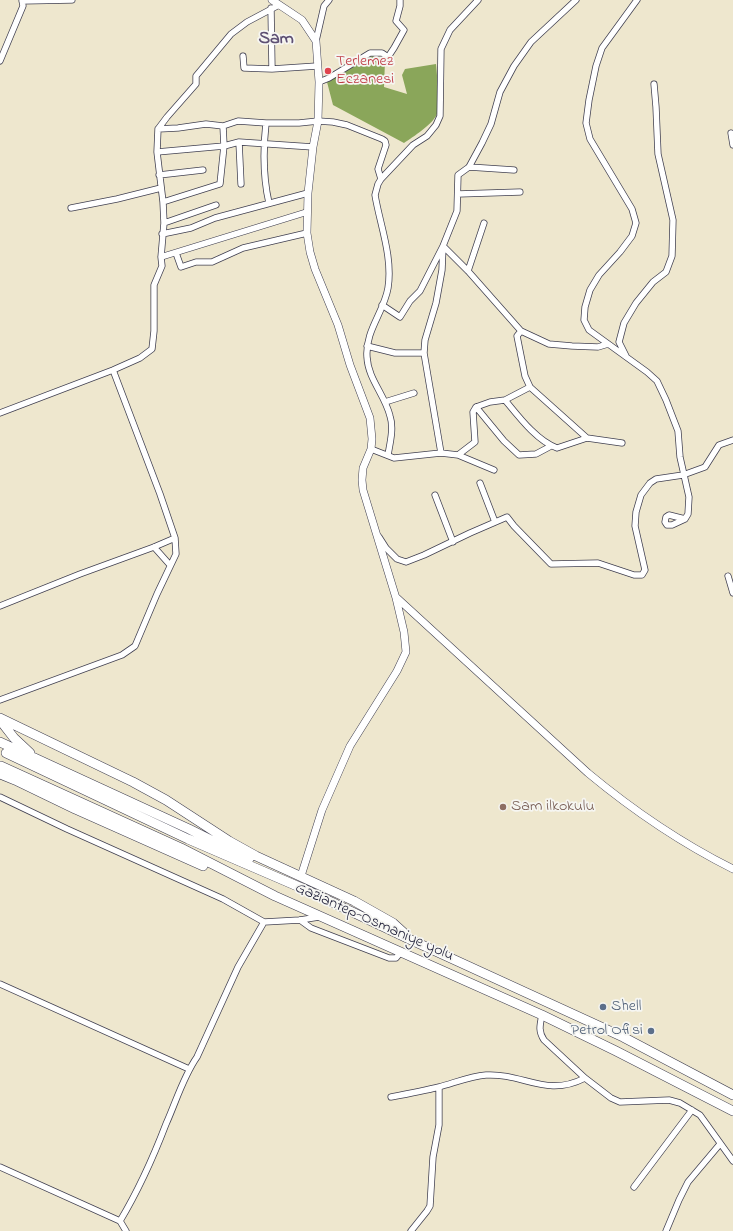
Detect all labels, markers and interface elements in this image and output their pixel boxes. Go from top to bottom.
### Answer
district label: Sam [258,29,294,51]
place label: Terlemez Eczanesi [336,52,394,90]
marker: Terlemez Eczanesi [323,66,333,76]
place label: Sam ilkokulu [511,797,595,817]
marker: Sam ilkokulu [498,802,508,812]
street label: Gaziantep-Osmaniye yolu [292,879,456,967]
place label: Shell [611,997,641,1017]
marker: Shell [598,1002,608,1012]
place label: Petrol Ofisi [571,1021,643,1041]
marker: Petrol Ofisi [646,1026,656,1036]

